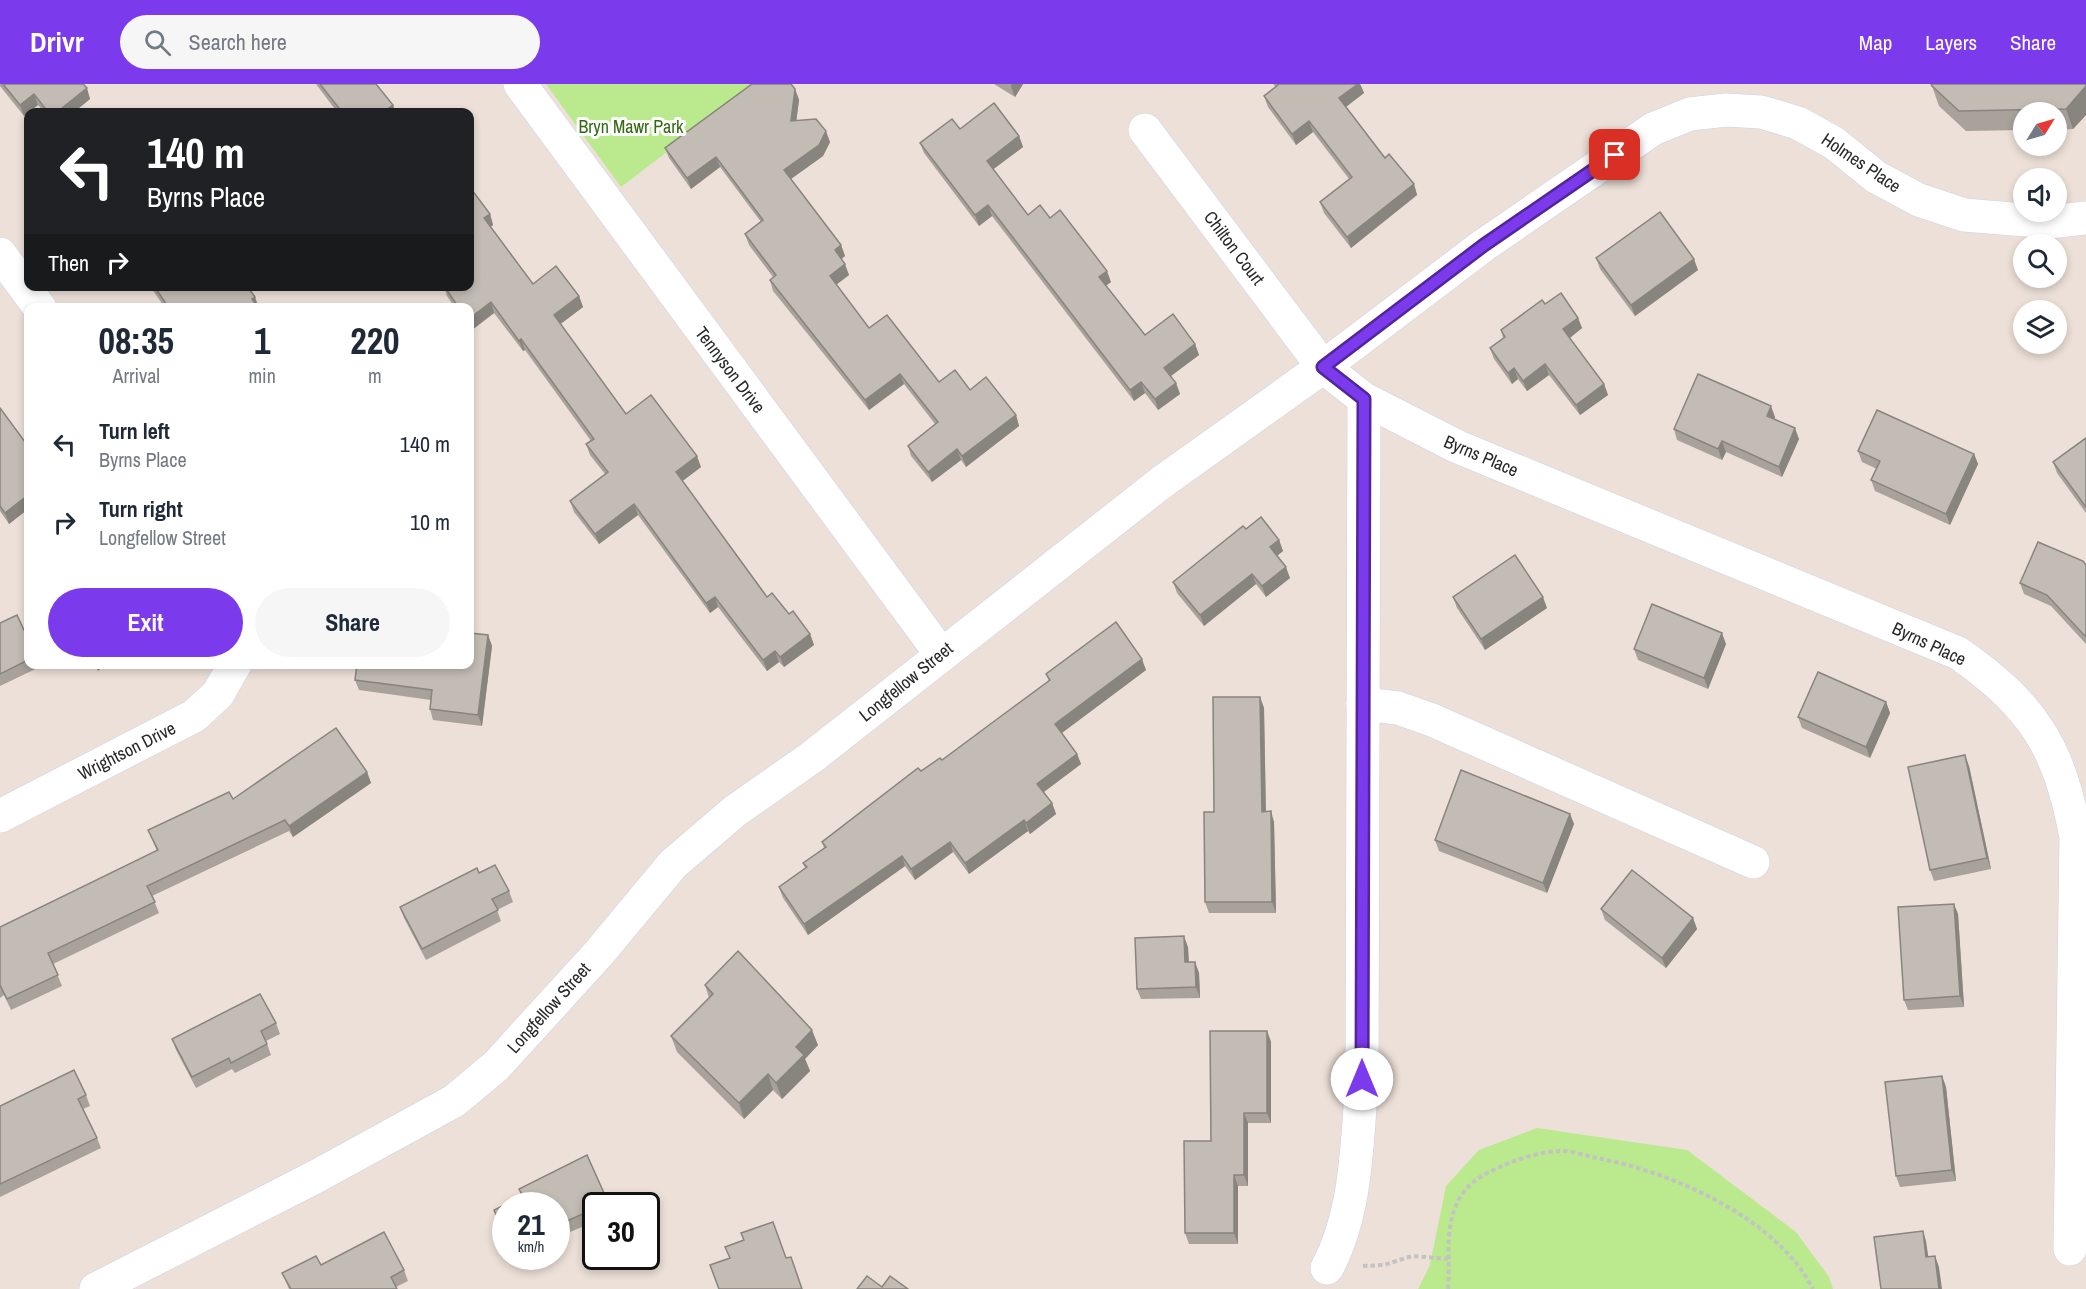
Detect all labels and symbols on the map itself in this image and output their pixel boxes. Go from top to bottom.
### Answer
north arrow [2013,102,2067,156]
park label: Bryn Mawr Park [579,114,684,139]
street label: Holmes Place [1817,127,1906,198]
pin [1589,129,1640,180]
street label: Chilton Court [1198,205,1271,290]
street label: Tennyson Drive [690,321,771,418]
street label: Byrns Place [1440,429,1522,482]
street label: Byrns Place [1888,616,1970,672]
street label: Longfellow Street [853,636,958,727]
street label: Wrightson Drive [74,715,180,786]
street label: Longfellow Street [501,957,596,1058]
position arrow [1330,1047,1394,1111]
speed limit sign: 30 [582,1192,660,1270]

